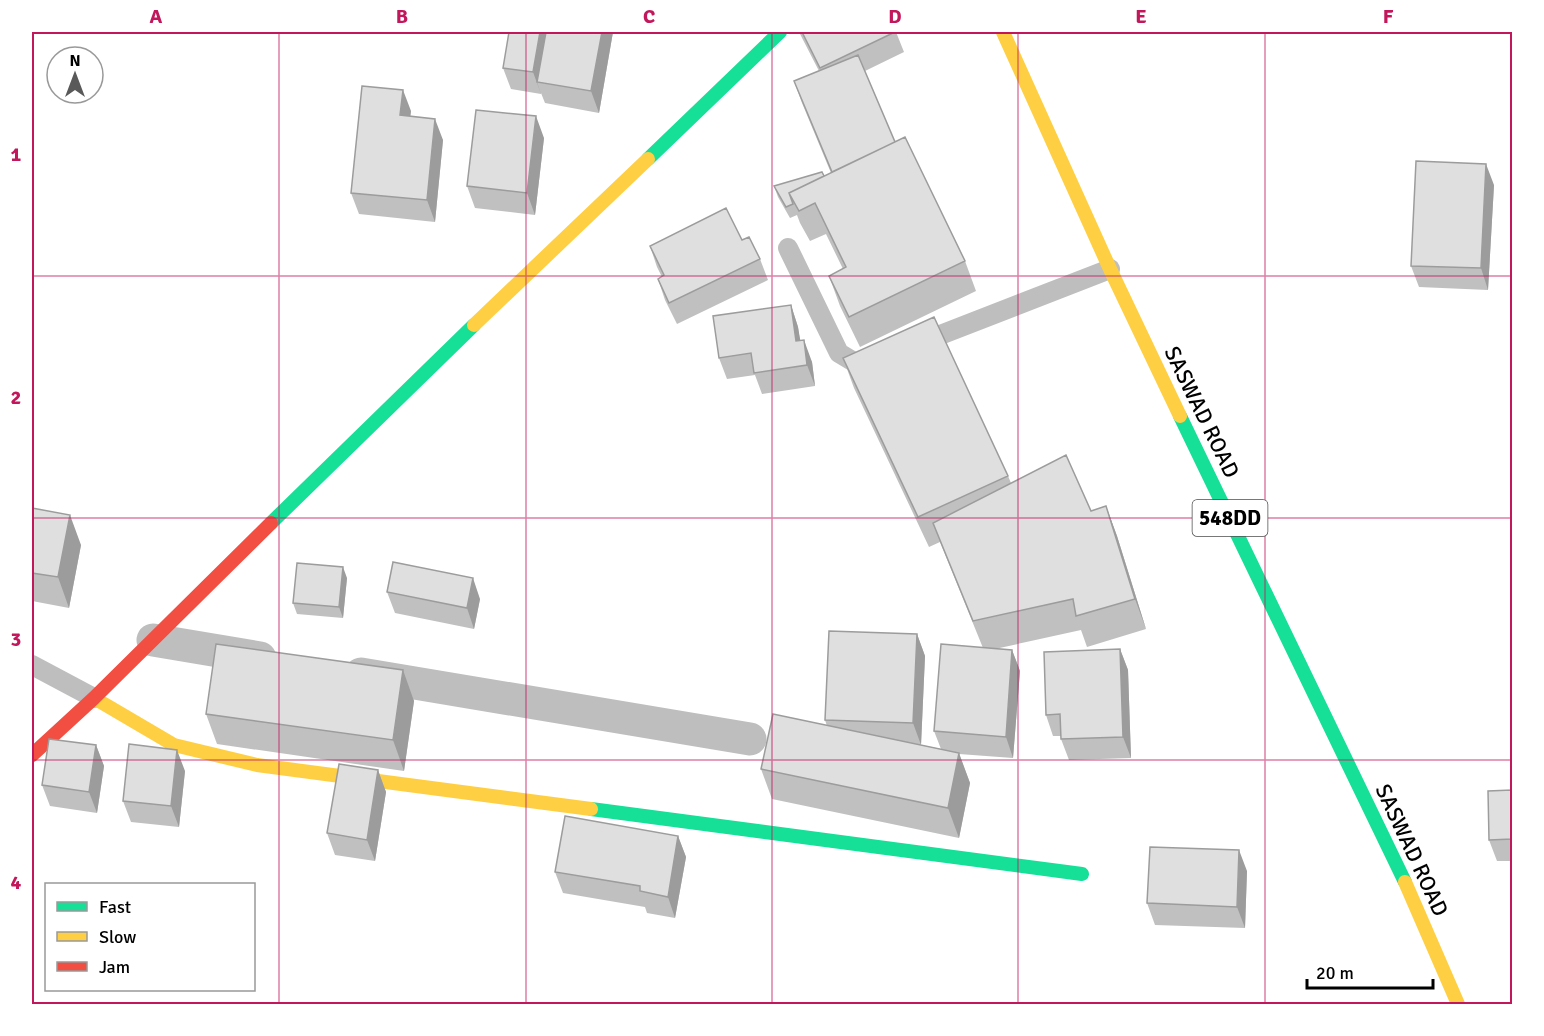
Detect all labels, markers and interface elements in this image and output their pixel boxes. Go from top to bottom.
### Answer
text: A [150,4,163,29]
text: B [396,4,408,29]
text: C [643,4,655,29]
text: D [888,4,902,29]
text: E [1135,4,1147,29]
text: F [1383,4,1394,29]
north arrow [45,45,105,105]
text: N [69,51,81,71]
text: 1 [11,142,22,167]
street label: SASWAD ROAD [1159,342,1245,482]
text: 2 [11,385,21,410]
road number: 548DD [1192,500,1268,536]
text: 3 [11,627,21,652]
street label: SASWAD ROAD [1370,780,1454,920]
text: 4 [11,870,22,895]
legend [45,883,255,991]
text: Fast [99,896,131,918]
text: Slow [99,926,136,948]
scale bar [1307,952,1433,990]
text: Jam [99,956,130,978]
text: 20 m [1316,962,1354,984]

